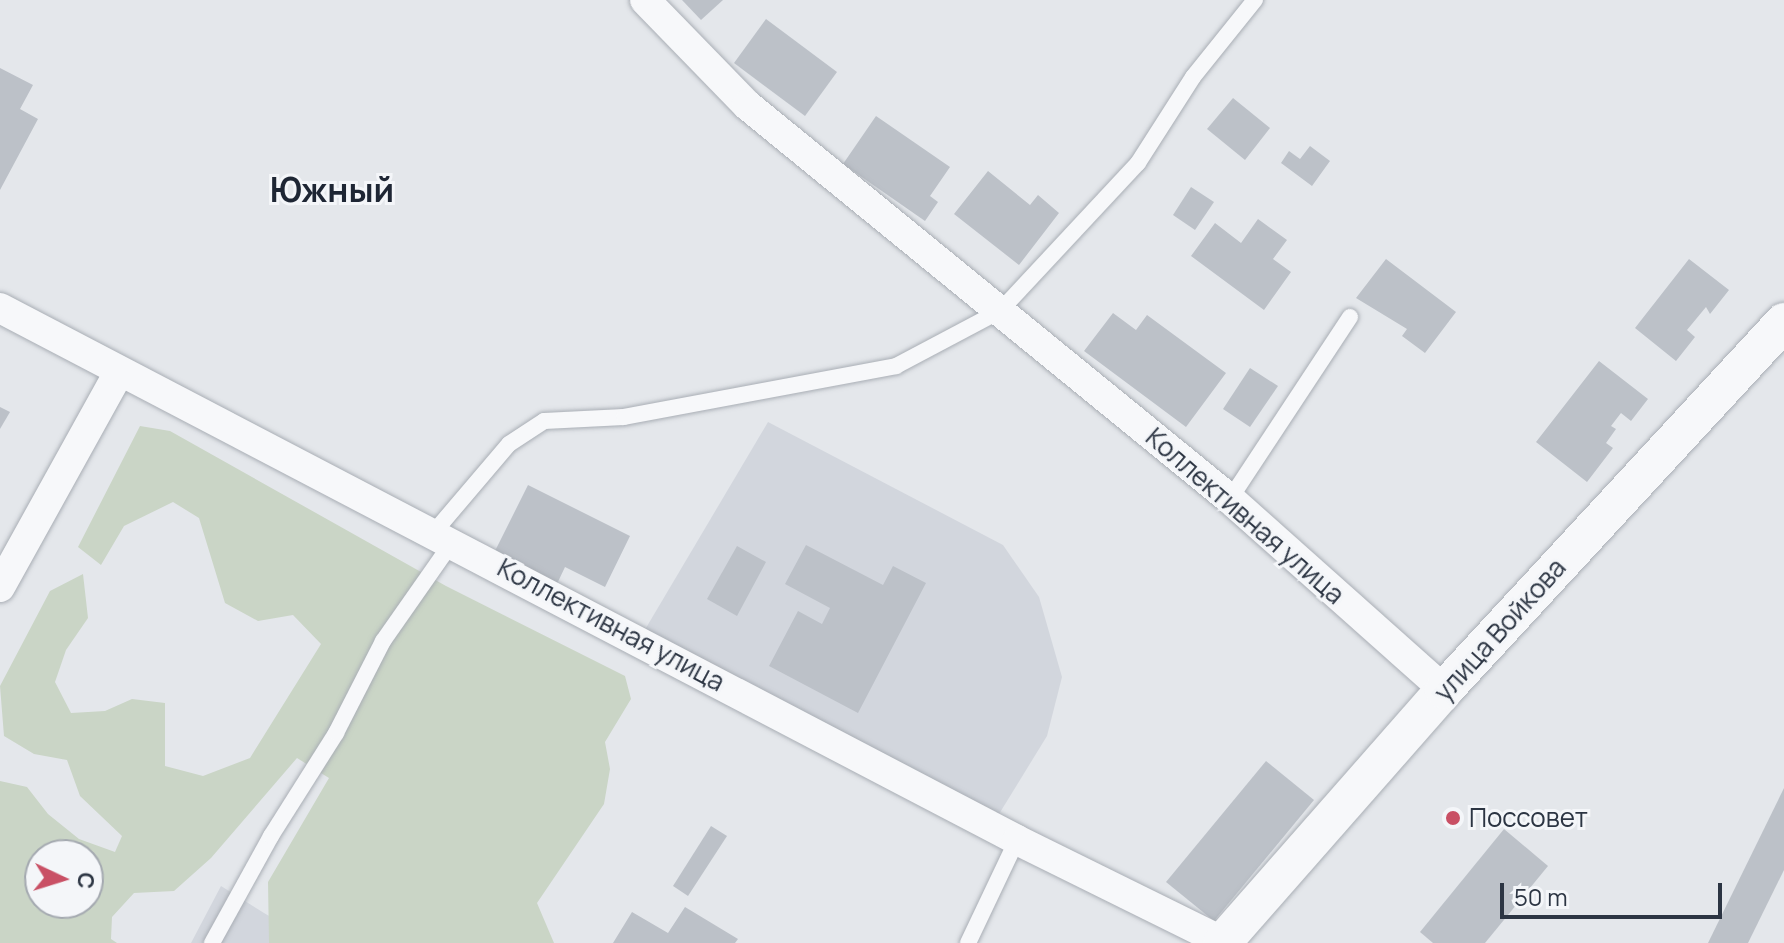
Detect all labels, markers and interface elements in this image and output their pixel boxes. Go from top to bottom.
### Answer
district label: Южный [270,170,394,210]
street label: Коллективная улица [1139,421,1351,611]
street label: Коллективная улица [492,552,730,698]
street label: улица Войкова [1428,552,1572,708]
place label: Поссовет [1469,802,1588,834]
marker: Поссовет [1444,809,1462,827]
north arrow [24,839,104,919]
scale bar [1504,867,1726,917]
text: С [70,871,101,890]
text: 50 m [1514,880,1568,913]

